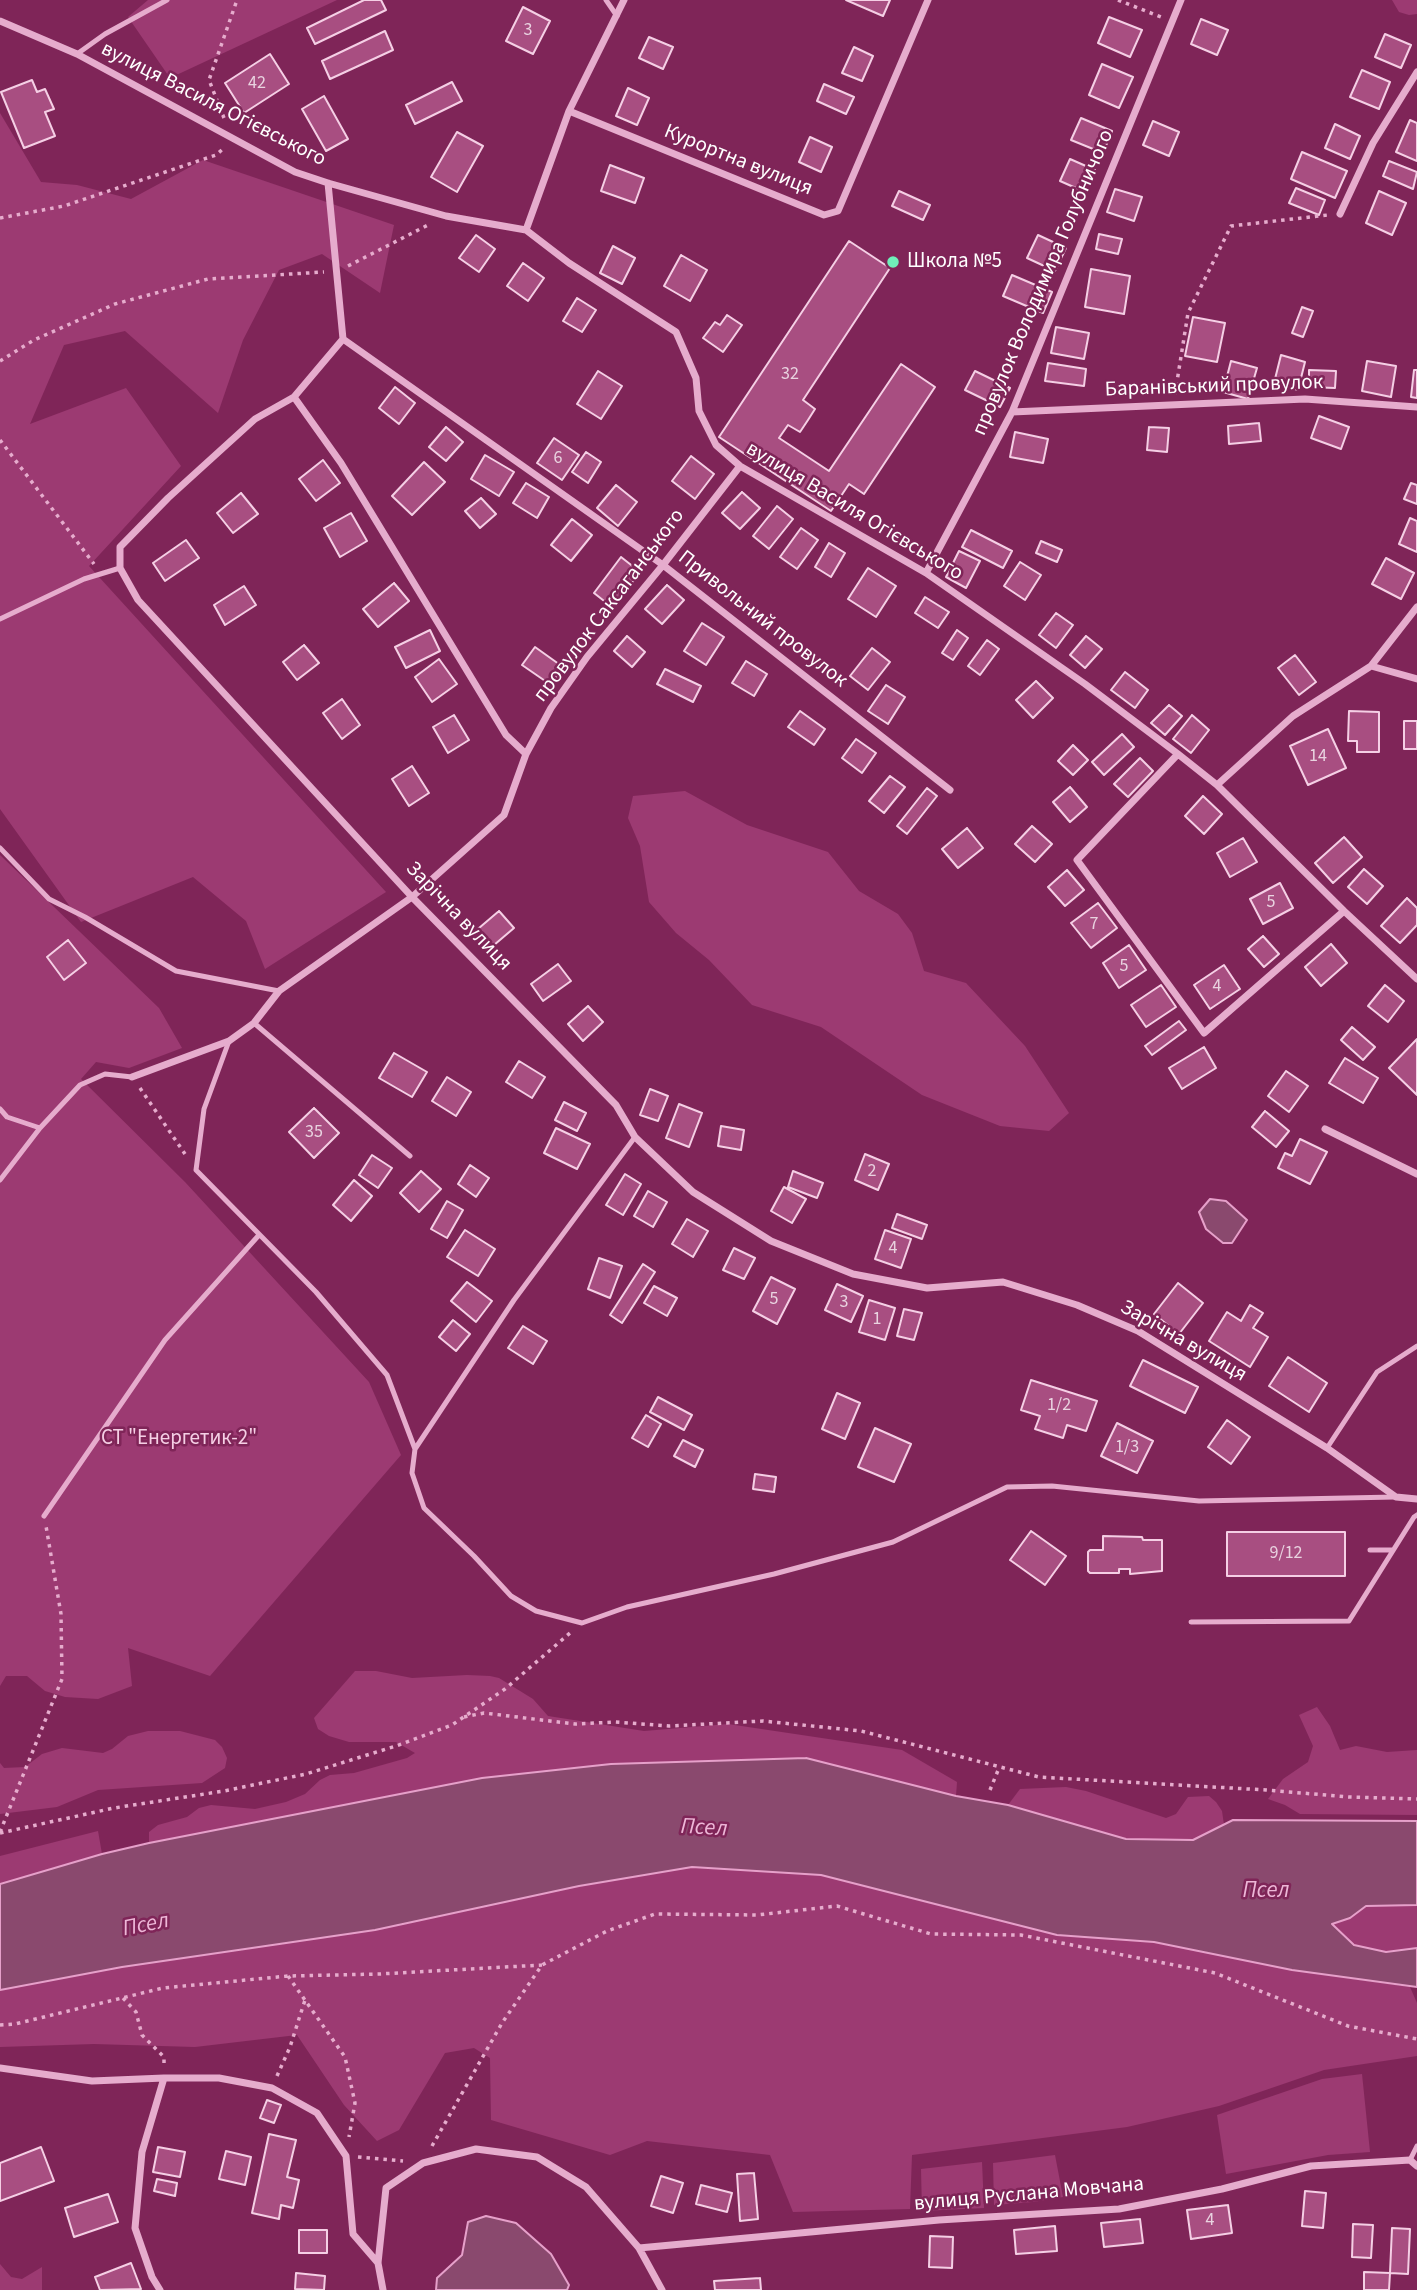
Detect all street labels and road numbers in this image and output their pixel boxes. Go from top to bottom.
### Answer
street label: вулиця Василя Огієвського [96,37,330,173]
street label: Курортна вулиця [660,120,816,202]
street label: провулок Володимира Голубничого [968,126,1120,440]
street label: Баранівський провулок [1104,371,1324,403]
street label: вулиця Василя Огієвського [741,437,967,587]
street label: провулок Саксаганського [529,504,691,708]
street label: Привольний провулок [672,546,852,694]
street label: Зарічна вулиця [400,857,516,977]
street label: Зарічна вулиця [1115,1296,1251,1388]
street label: вулиця Руслана Мовчана [913,2172,1145,2218]

